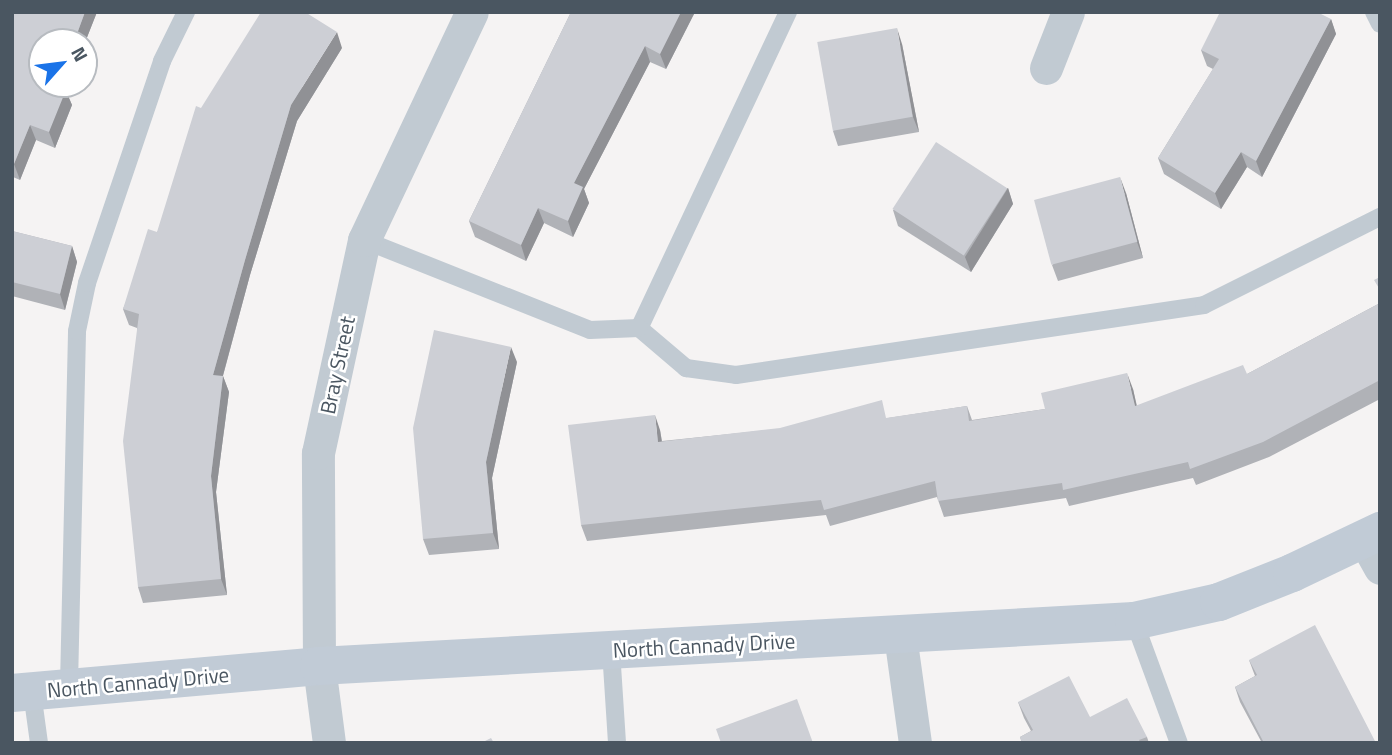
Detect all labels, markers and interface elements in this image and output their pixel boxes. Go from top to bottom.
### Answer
north arrow [28,28,98,98]
text: N [64,41,96,66]
street label: Bray Street [314,314,360,416]
street label: North Cannady Drive [612,628,796,662]
street label: North Cannady Drive [46,661,230,703]

